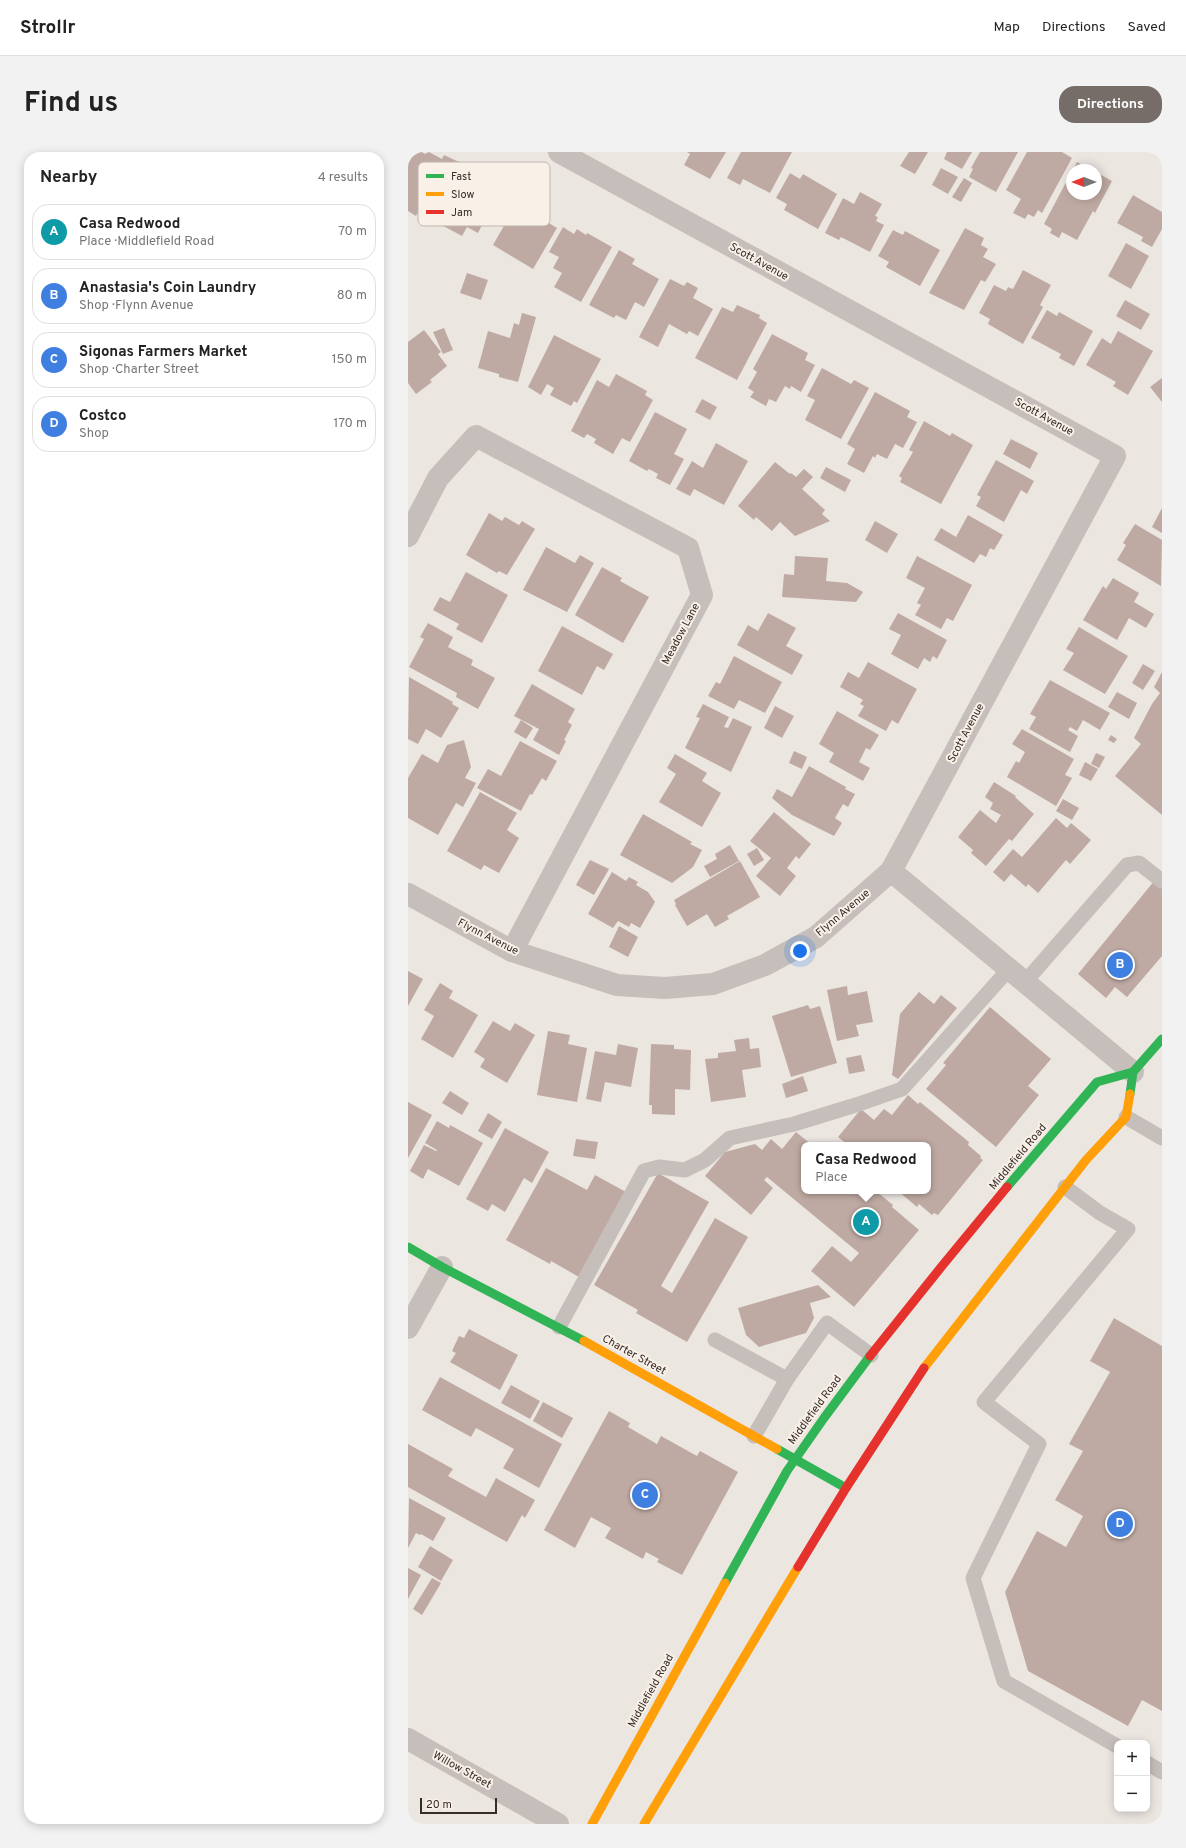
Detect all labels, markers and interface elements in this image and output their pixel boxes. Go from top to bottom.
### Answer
text: Strollr [20,16,75,40]
text: Map [994,19,1020,36]
text: Directions [1042,19,1106,36]
text: Saved [1128,19,1166,36]
text: Find us [24,86,118,122]
button: Directions [1059,86,1162,123]
legend [418,162,550,226]
north arrow [1066,164,1102,200]
text: Nearby [40,167,97,189]
text: 4 results [318,170,368,186]
text: Fast [451,170,471,184]
text: Slow [451,188,474,202]
text: Jam [451,206,472,220]
text: Casa Redwood [79,215,180,234]
text: A [49,224,59,240]
text: 70 m [338,224,367,240]
text: Place · Middlefield Road [79,234,214,250]
street label: Scott Avenue [727,240,791,284]
text: Anastasia's Coin Laundry [79,279,256,298]
text: B [50,288,58,304]
text: 80 m [337,288,367,304]
text: Shop · Flynn Avenue [79,298,193,314]
text: Sigonas Farmers Market [79,343,247,362]
text: C [50,352,58,368]
text: 150 m [332,352,367,368]
text: Shop · Charter Street [79,362,199,378]
street label: Scott Avenue [1012,395,1076,439]
text: Costco [79,407,126,426]
text: D [49,416,59,432]
text: 170 m [333,416,367,432]
text: Shop [79,426,109,442]
street label: Meadow Lane [659,601,703,667]
street label: Scott Avenue [945,701,987,765]
street label: Flynn Avenue [813,886,873,940]
street label: Flynn Avenue [455,916,521,958]
your location [790,941,810,961]
pin: B [1107,950,1133,980]
street label: Middlefield Road [986,1121,1050,1193]
popup [801,1142,931,1194]
text: Casa Redwood [815,1151,917,1170]
text: Place [815,1170,848,1186]
pin: A [853,1207,879,1237]
street label: Charter Street [600,1332,668,1378]
street label: Middlefield Road [785,1373,845,1447]
pin: C [632,1480,658,1510]
pin: D [1107,1509,1133,1539]
street label: Middlefield Road [625,1652,677,1730]
map controls [1114,1740,1150,1812]
button: + [1114,1740,1150,1776]
street label: Willow Street [430,1748,494,1792]
button: − [1114,1776,1150,1812]
scale bar [420,1796,497,1815]
text: 20 m [426,1798,452,1812]

